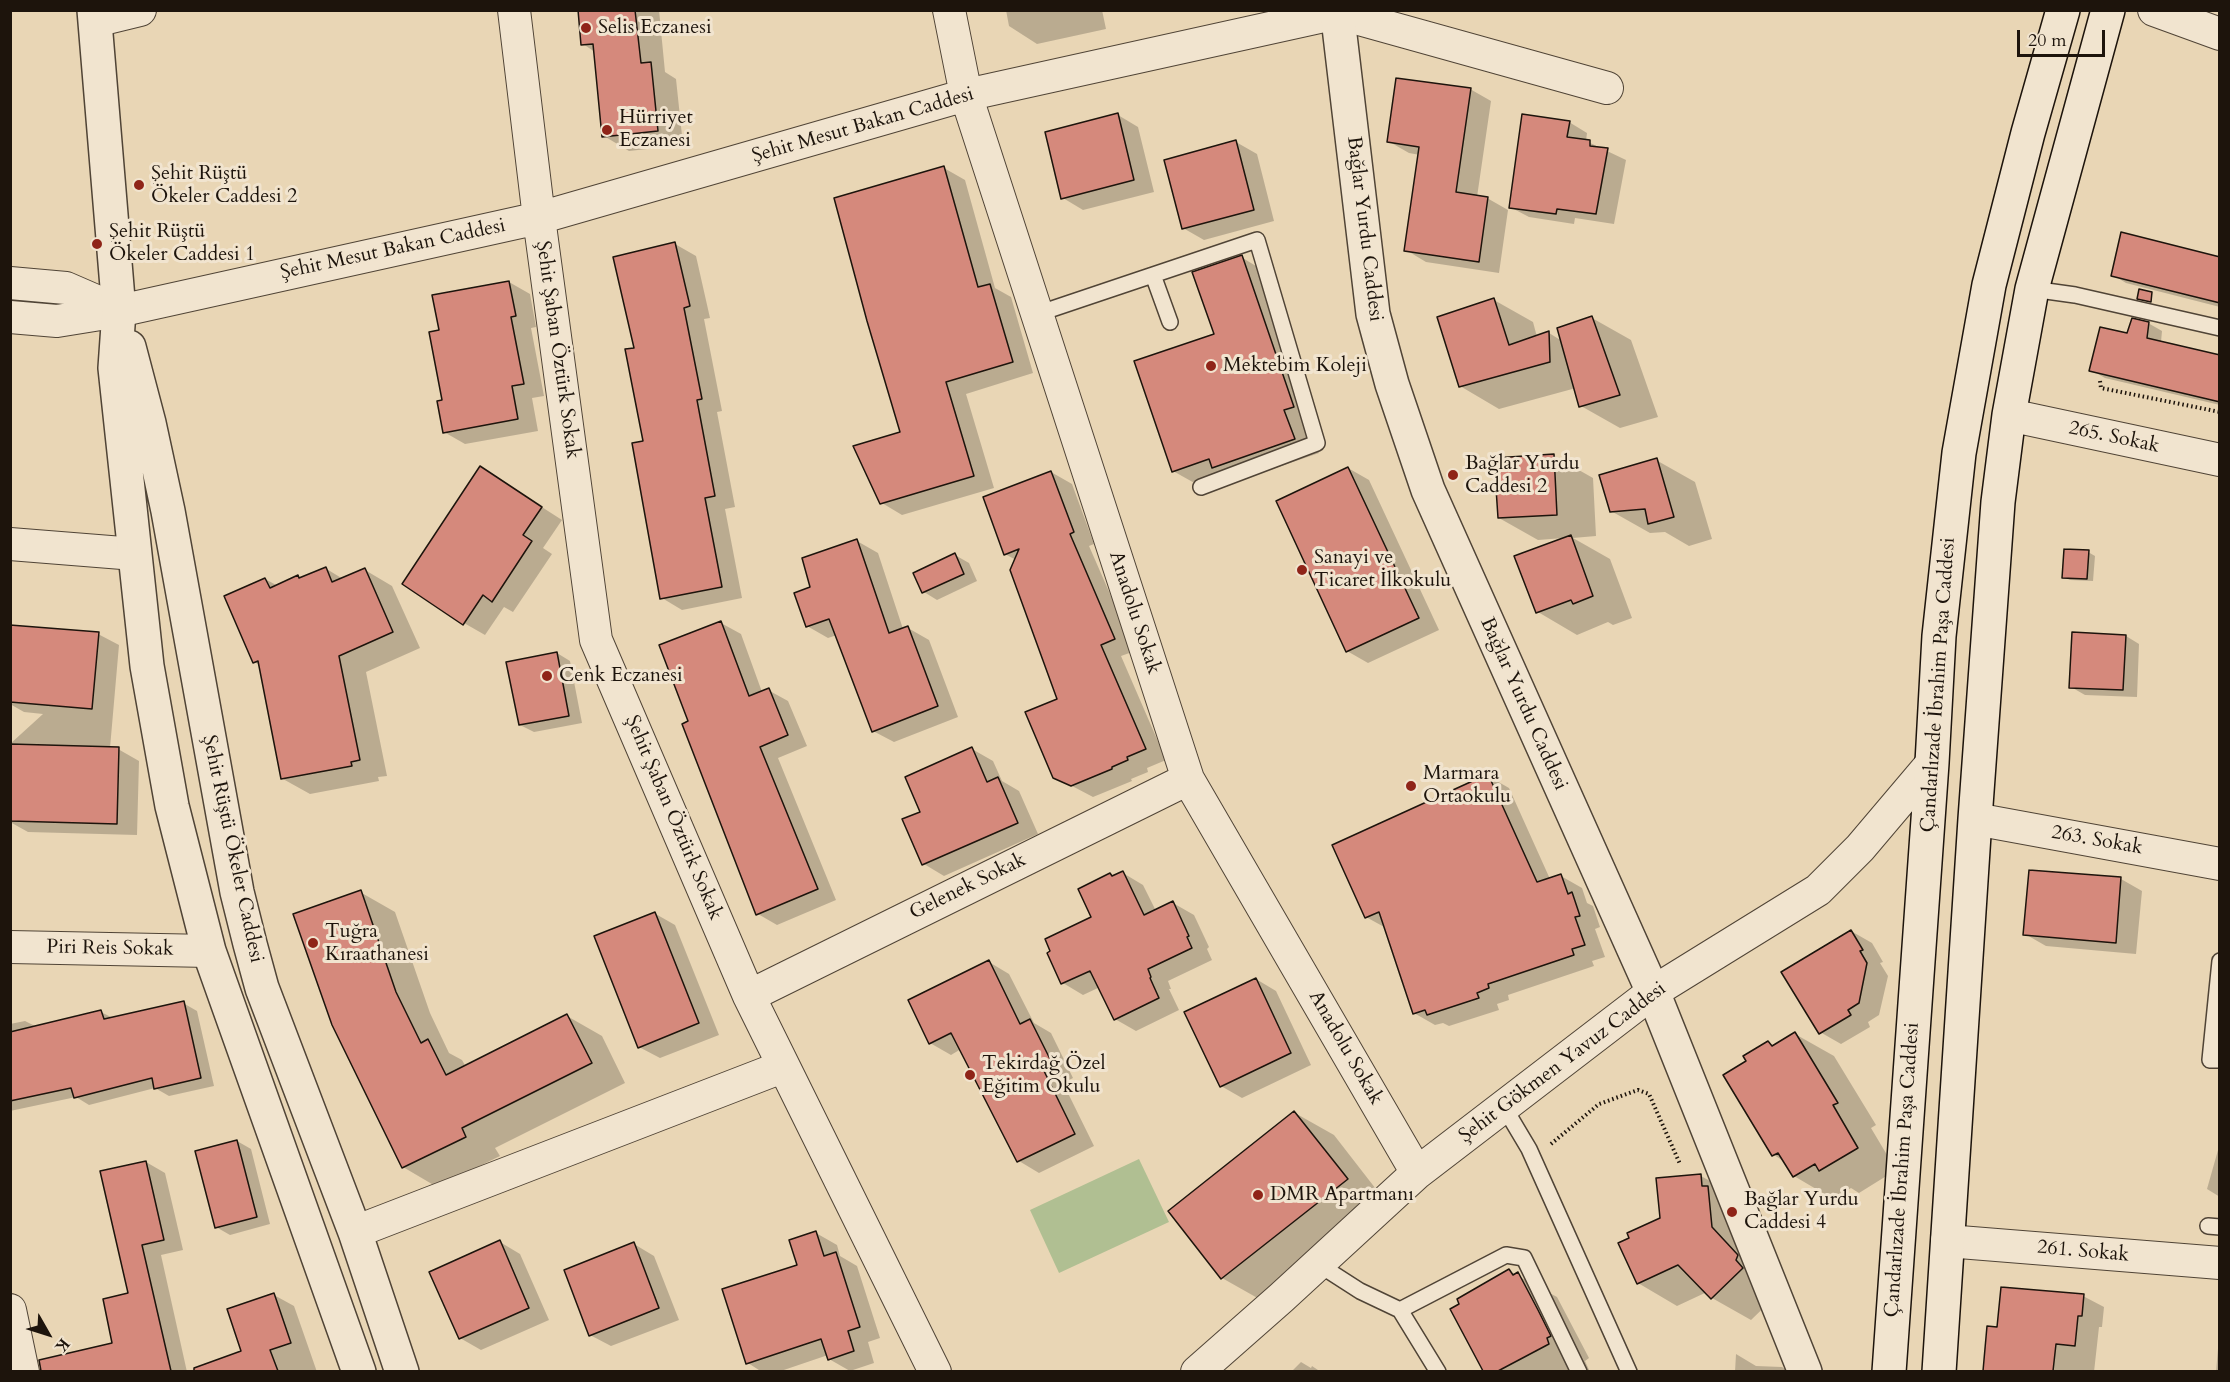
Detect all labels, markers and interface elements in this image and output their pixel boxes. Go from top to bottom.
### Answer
place label: Selis Eczanesi [598,16,712,40]
scale bar [2020,18,2108,56]
marker: Selis Eczanesi [579,21,593,35]
text: 20 m [2028,28,2067,53]
street label: Şehit Mesut Bakan Caddesi [749,83,977,169]
place label: Hürriyet Eczanesi [619,106,693,153]
marker: Hürriyet Eczanesi [600,123,614,137]
street label: Bağlar Yurdu Caddesi [1341,135,1387,323]
place label: Şehit Rüştü Ökeler Caddesi 2 [151,162,297,209]
marker: Şehit Rüştü Ökeler Caddesi 2 [132,178,146,192]
street label: Şehit Mesut Bakan Caddesi [278,214,508,286]
place label: Şehit Rüştü Ökeler Caddesi 1 [109,220,255,267]
marker: Şehit Rüştü Ökeler Caddesi 1 [90,237,104,251]
street label: Şehit Şaban Öztürk Sokak [530,239,584,461]
place label: Mektebim Koleji [1223,354,1367,378]
marker: Mektebim Koleji [1204,359,1218,373]
street label: 265. Sokak [2066,417,2162,459]
place label: Bağlar Yurdu Caddesi 2 [1465,452,1580,499]
marker: Bağlar Yurdu Caddesi 2 [1446,468,1460,482]
street label: Çandarlızade İbrahim Paşa Caddesi [1917,537,1961,833]
place label: Sanayi ve Ticaret İlkokulu [1314,546,1451,593]
street label: Anadolu Sokak [1103,548,1165,678]
marker: Sanayi ve Ticaret İlkokulu [1295,563,1309,577]
street label: Bağlar Yurdu Caddesi [1474,614,1572,794]
place label: Cenk Eczanesi [559,664,683,688]
marker: Cenk Eczanesi [540,669,554,683]
street label: Şehit Şaban Öztürk Sokak [619,712,727,924]
street label: Şehit Rüştü Ökeler Caddesi [196,733,268,965]
place label: Marmara Ortaokulu [1423,762,1511,809]
marker: Marmara Ortaokulu [1404,779,1418,793]
street label: 263. Sokak [2050,821,2144,861]
street label: Gelenek Sokak [906,848,1030,926]
place label: Tuğra Kıraathanesi [325,920,429,967]
street label: Piri Reis Sokak [46,936,174,962]
marker: Tuğra Kıraathanesi [306,936,320,950]
street label: Şehit Gökmen Yavuz Caddesi [1455,977,1671,1149]
street label: Anadolu Sokak [1303,987,1387,1109]
street label: Çandarlızade İbrahim Paşa Caddesi [1881,1022,1925,1318]
place label: Tekirdağ Özel Eğitim Okulu [982,1052,1106,1099]
marker: Tekirdağ Özel Eğitim Okulu [963,1068,977,1082]
place label: DMR Apartmanı [1270,1183,1414,1207]
marker: DMR Apartmanı [1251,1188,1265,1202]
place label: Bağlar Yurdu Caddesi 4 [1744,1188,1859,1235]
marker: Bağlar Yurdu Caddesi 4 [1725,1205,1739,1219]
street label: 261. Sokak [2036,1236,2130,1268]
north arrow [18,1304,78,1364]
text: K [49,1333,75,1357]

